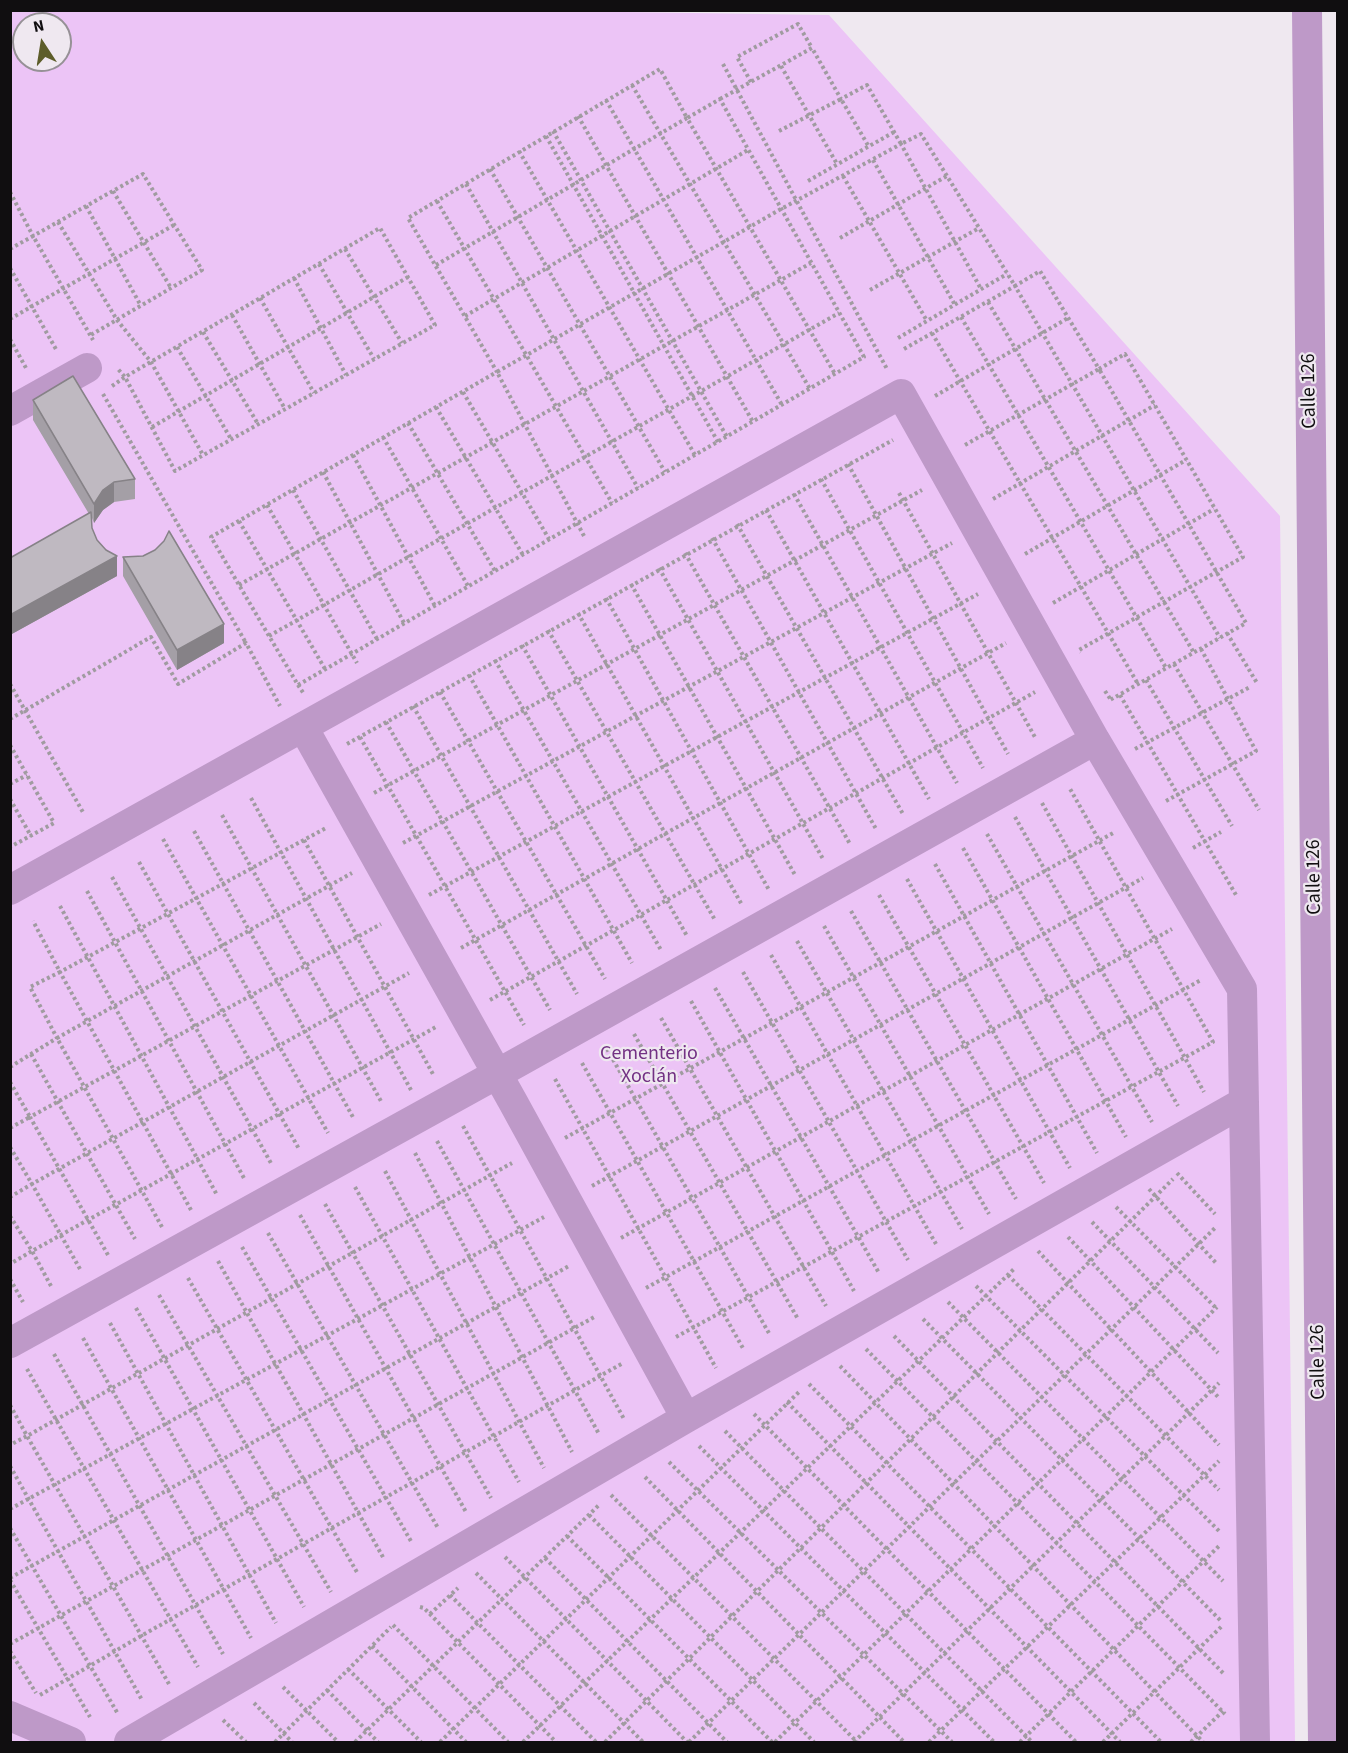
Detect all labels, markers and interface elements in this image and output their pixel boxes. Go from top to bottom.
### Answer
north arrow [12,12,72,72]
text: N [31,14,46,38]
street label: Calle 126 [1297,353,1323,429]
street label: Calle 126 [1302,839,1328,915]
park label: Cementerio Xoclán [600,1043,698,1090]
street label: Calle 126 [1306,1324,1332,1400]

